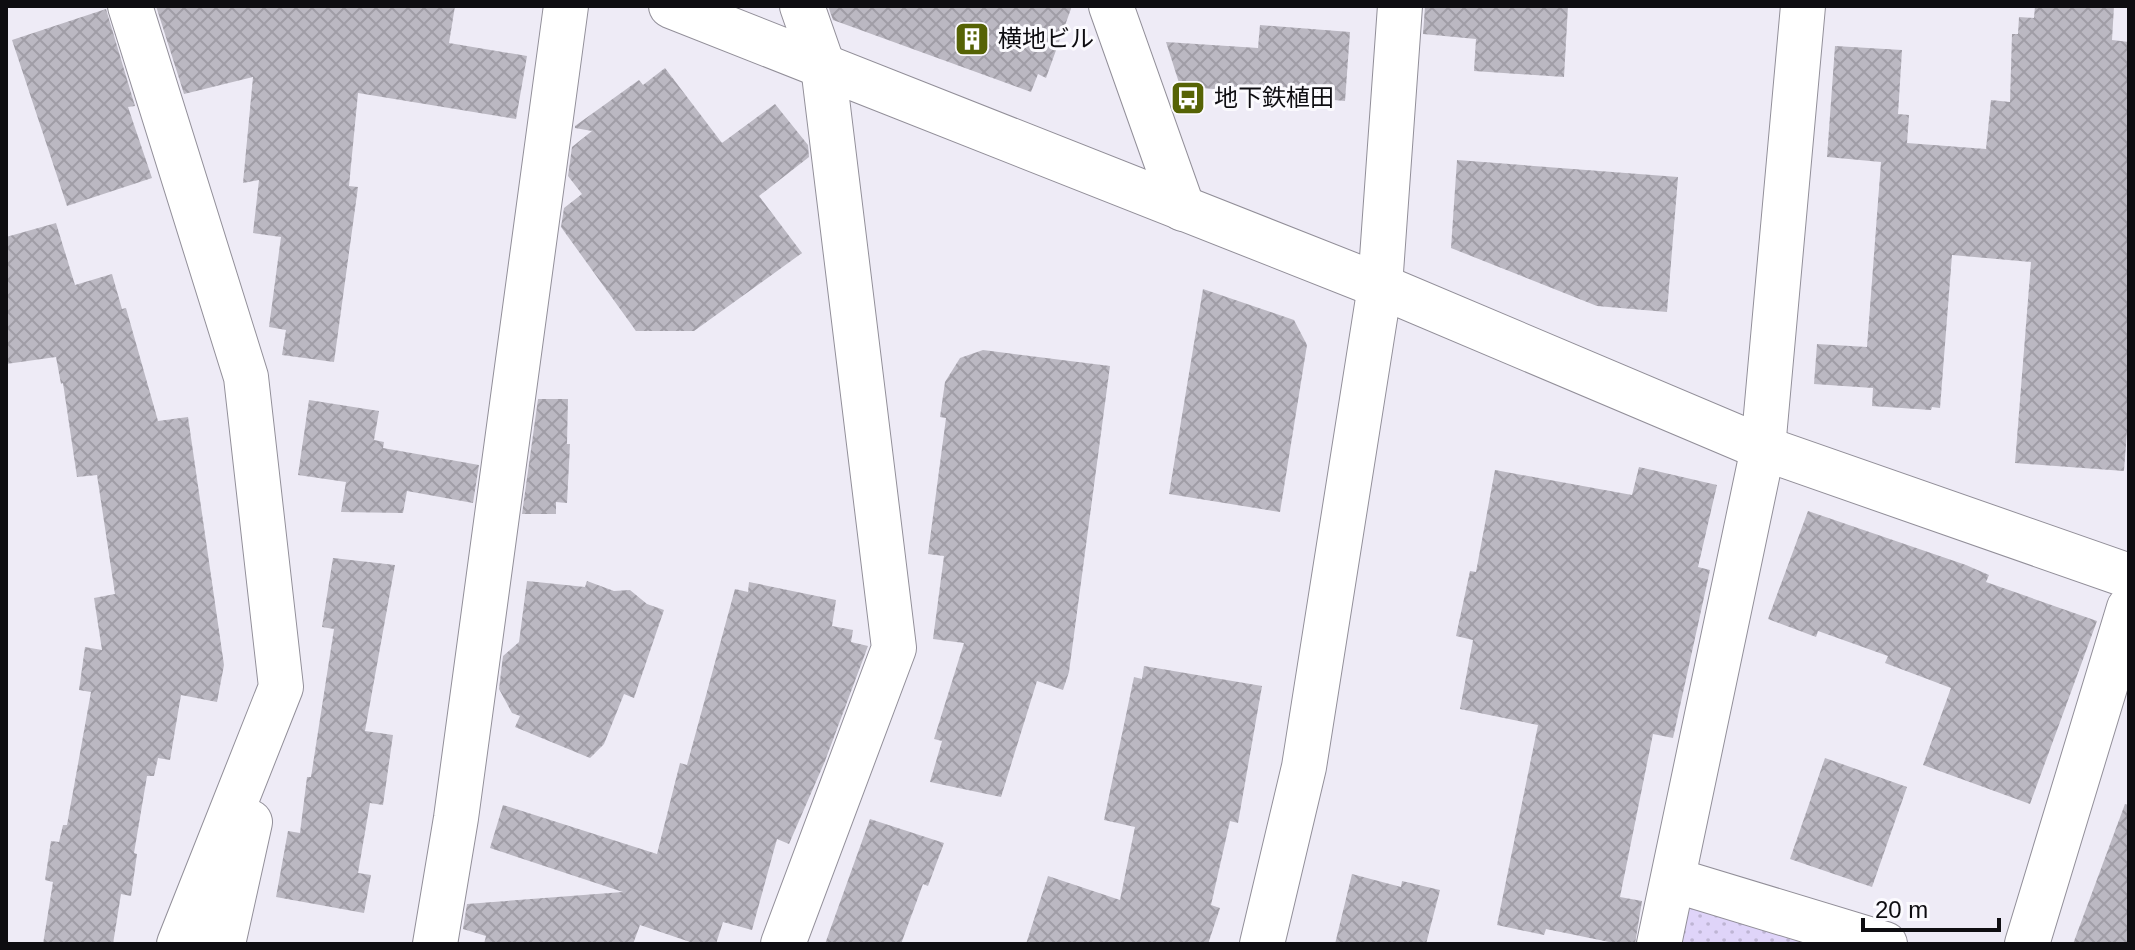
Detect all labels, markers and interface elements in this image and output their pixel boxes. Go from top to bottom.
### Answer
building icon: 横地ビル [953,20,991,58]
place label: 横地ビル [998,25,1094,52]
bus stop icon: 地下鉄植田 [1169,79,1207,117]
place label: 地下鉄植田 [1214,84,1334,111]
scale bar [1863,882,1999,932]
text: 20 m [1875,896,1928,923]

